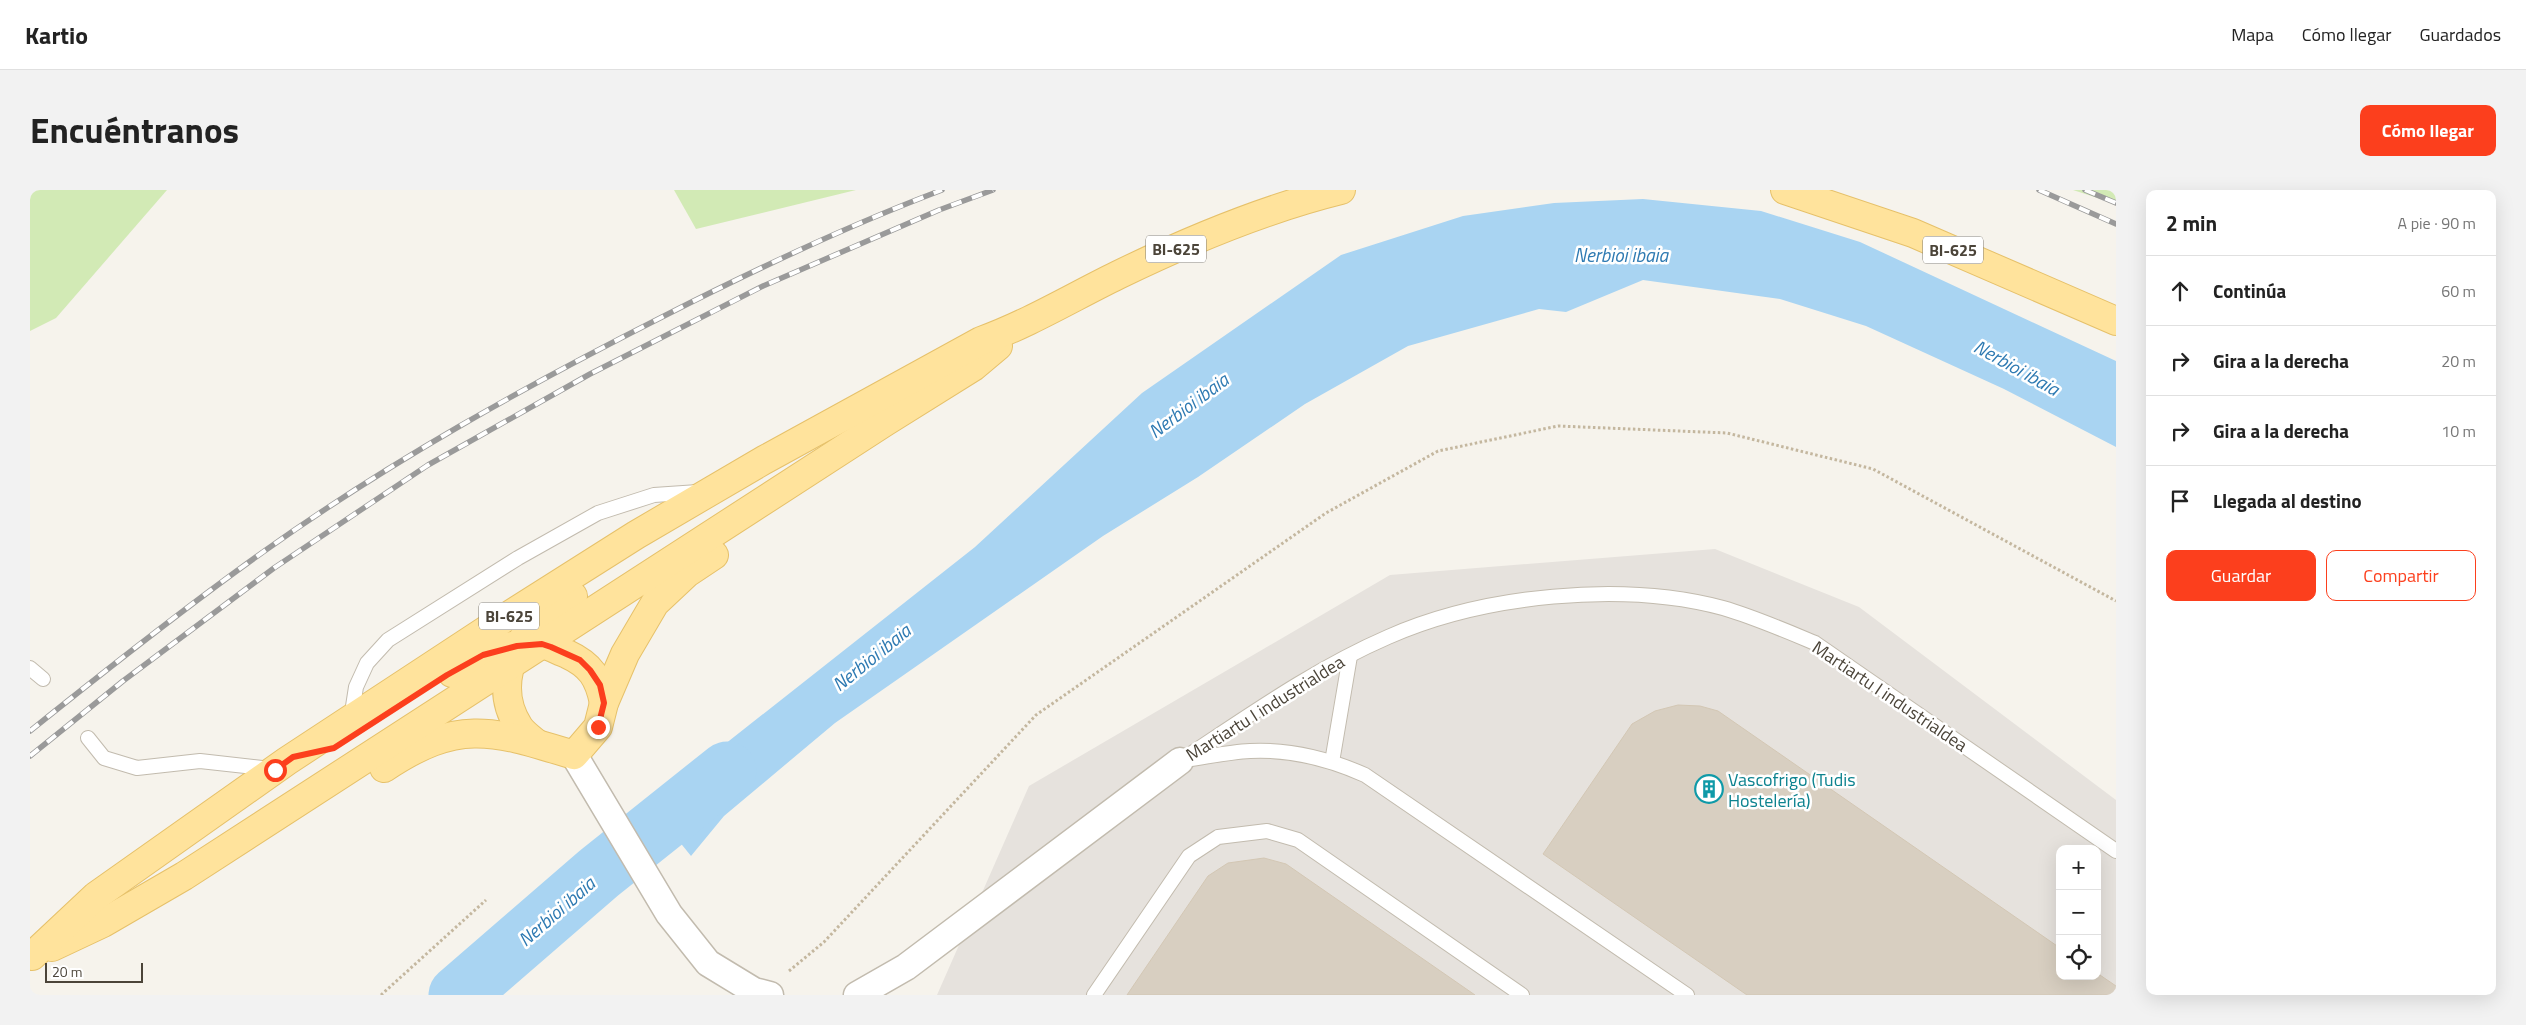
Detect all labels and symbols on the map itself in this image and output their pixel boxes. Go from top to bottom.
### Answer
road number: BI-625 [1146,236,1206,262]
road number: BI-625 [1923,236,1983,264]
water label: Nerbioi ibaia [1574,240,1669,269]
water label: Nerbioi ibaia [1969,332,2066,403]
water label: Nerbioi ibaia [1142,364,1235,445]
road number: BI-625 [479,602,539,630]
water label: Nerbioi ibaia [825,615,918,698]
street label: Martiartu I industrialdea [1807,634,1973,758]
street label: Martiartu I industrialdea [1180,648,1350,768]
route end [587,716,610,739]
route start [264,759,287,782]
place label: Vascofrigo (Tudis Hostelería) [1728,766,1856,814]
building icon: Vascofrigo (Tudis Hostelería) [1694,774,1724,804]
water label: Nerbioi ibaia [511,868,602,953]
scale bar [45,960,142,983]

